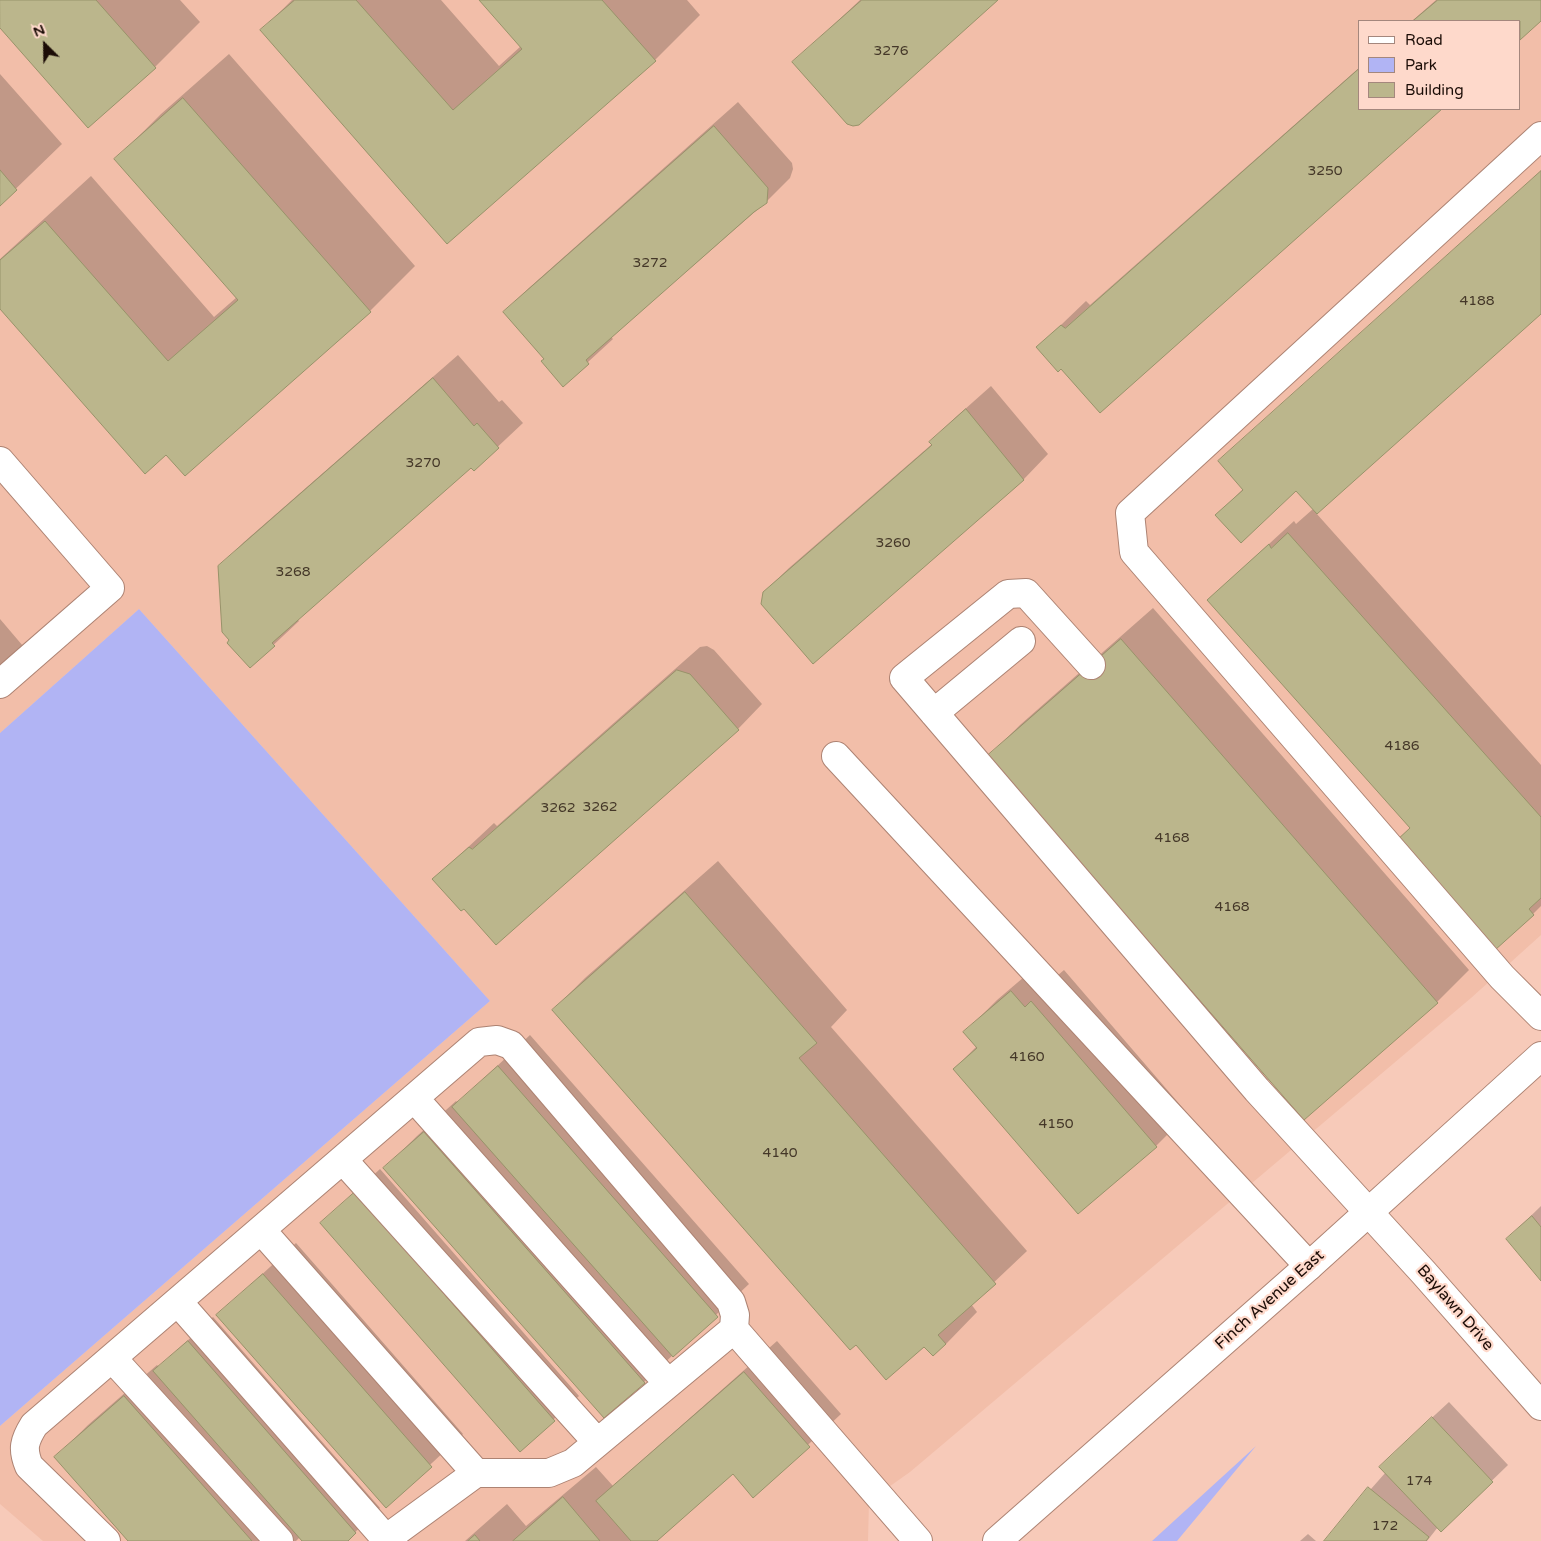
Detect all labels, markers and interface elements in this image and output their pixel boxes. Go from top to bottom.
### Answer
north arrow [20,20,70,70]
legend [1358,20,1521,110]
text: N [30,21,47,41]
text: Road [1405,31,1443,49]
house number: 3276 [873,43,909,59]
text: Park [1405,56,1437,74]
text: Building [1405,81,1464,99]
house number: 3250 [1307,163,1343,179]
house number: 3272 [632,255,668,271]
house number: 4188 [1459,293,1495,309]
house number: 3270 [405,455,441,471]
house number: 3260 [875,535,911,551]
house number: 3268 [275,564,311,580]
house number: 4186 [1384,738,1420,754]
house number: 3262 [582,799,618,815]
house number: 3262 [540,800,576,816]
house number: 4168 [1154,830,1190,846]
house number: 4168 [1214,899,1250,915]
house number: 4160 [1009,1049,1045,1065]
house number: 4150 [1038,1116,1074,1132]
house number: 4140 [762,1145,798,1161]
street label: Finch Avenue East [1212,1246,1328,1354]
street label: Baylawn Drive [1413,1261,1497,1355]
house number: 174 [1406,1473,1432,1489]
house number: 172 [1372,1518,1398,1534]

